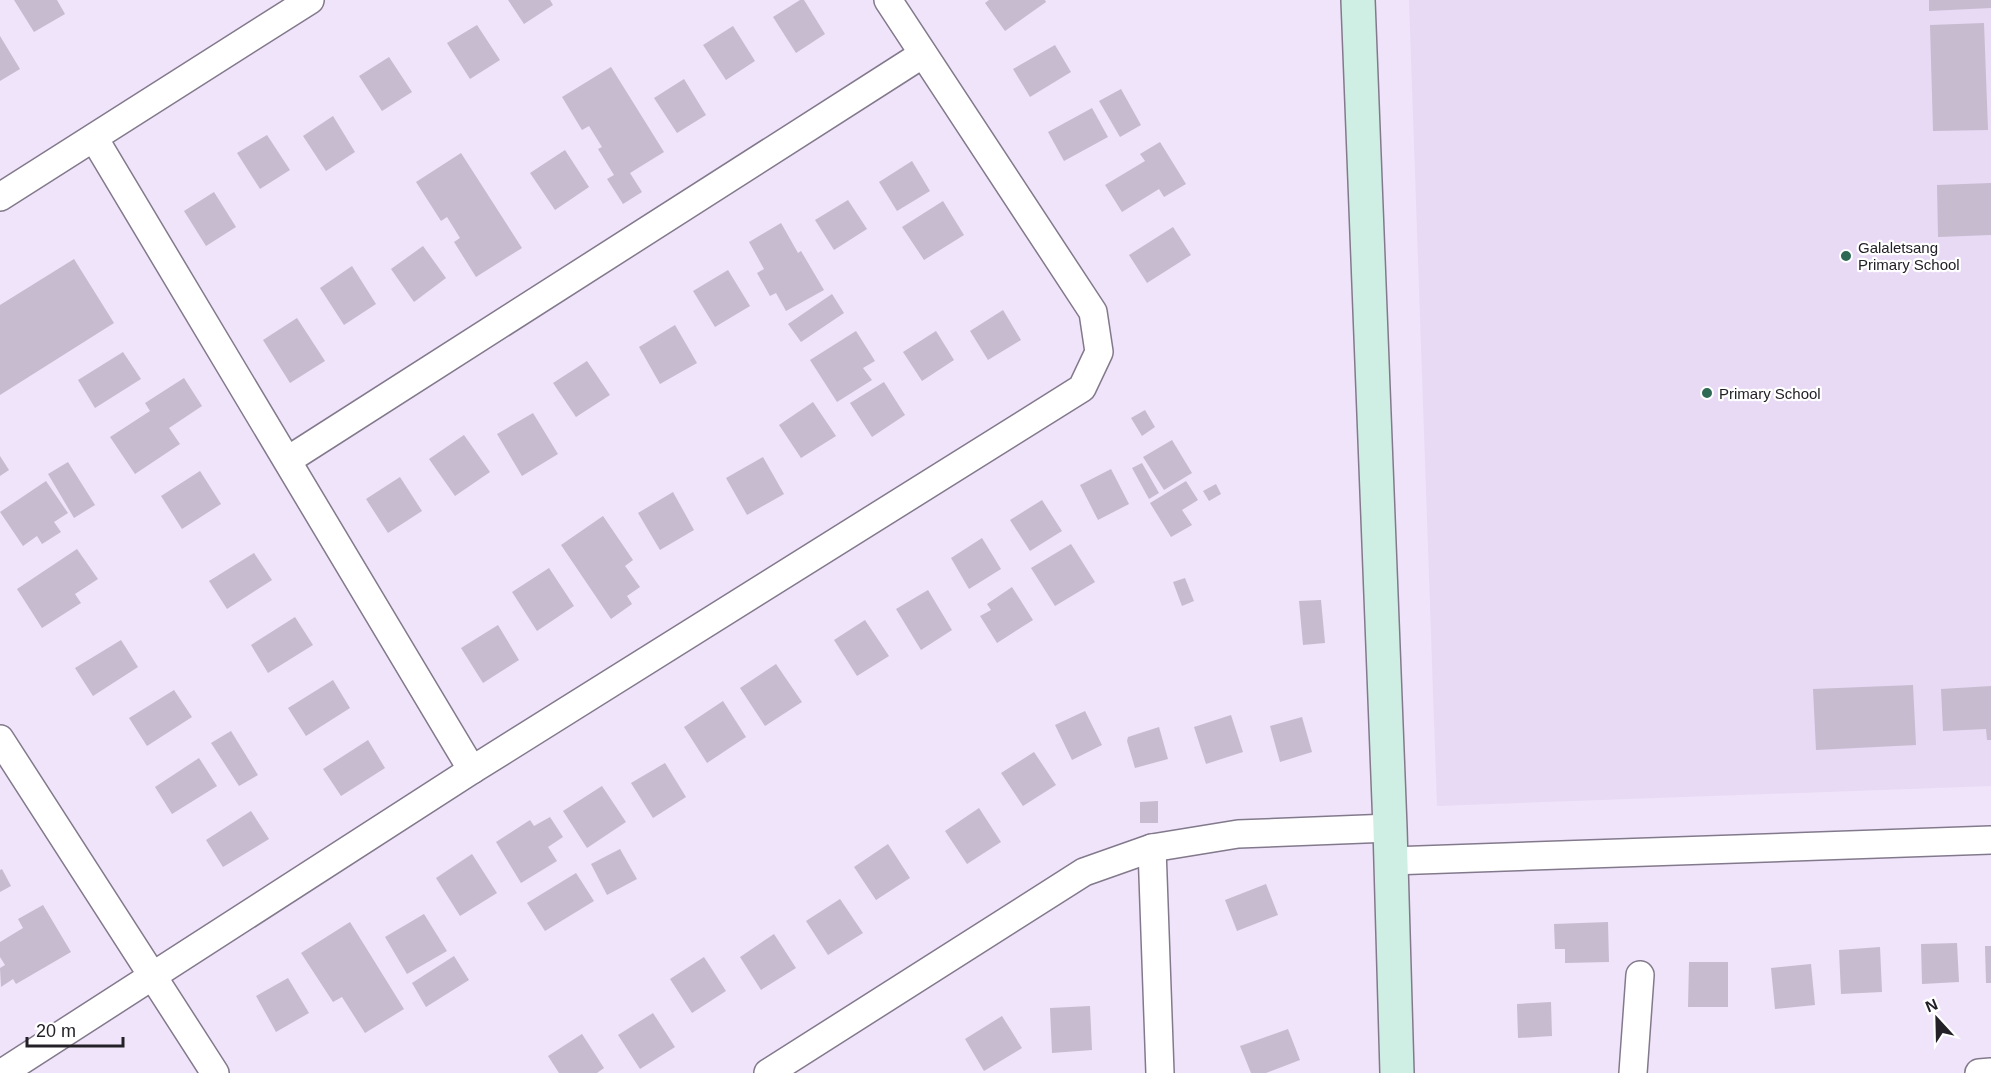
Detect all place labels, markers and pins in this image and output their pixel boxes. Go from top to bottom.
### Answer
place label: Galaletsang Primary School [1858,239,1960,273]
marker: Galaletsang Primary School [1839,249,1853,263]
place label: Primary School [1719,385,1821,402]
marker: Primary School [1700,386,1714,400]

